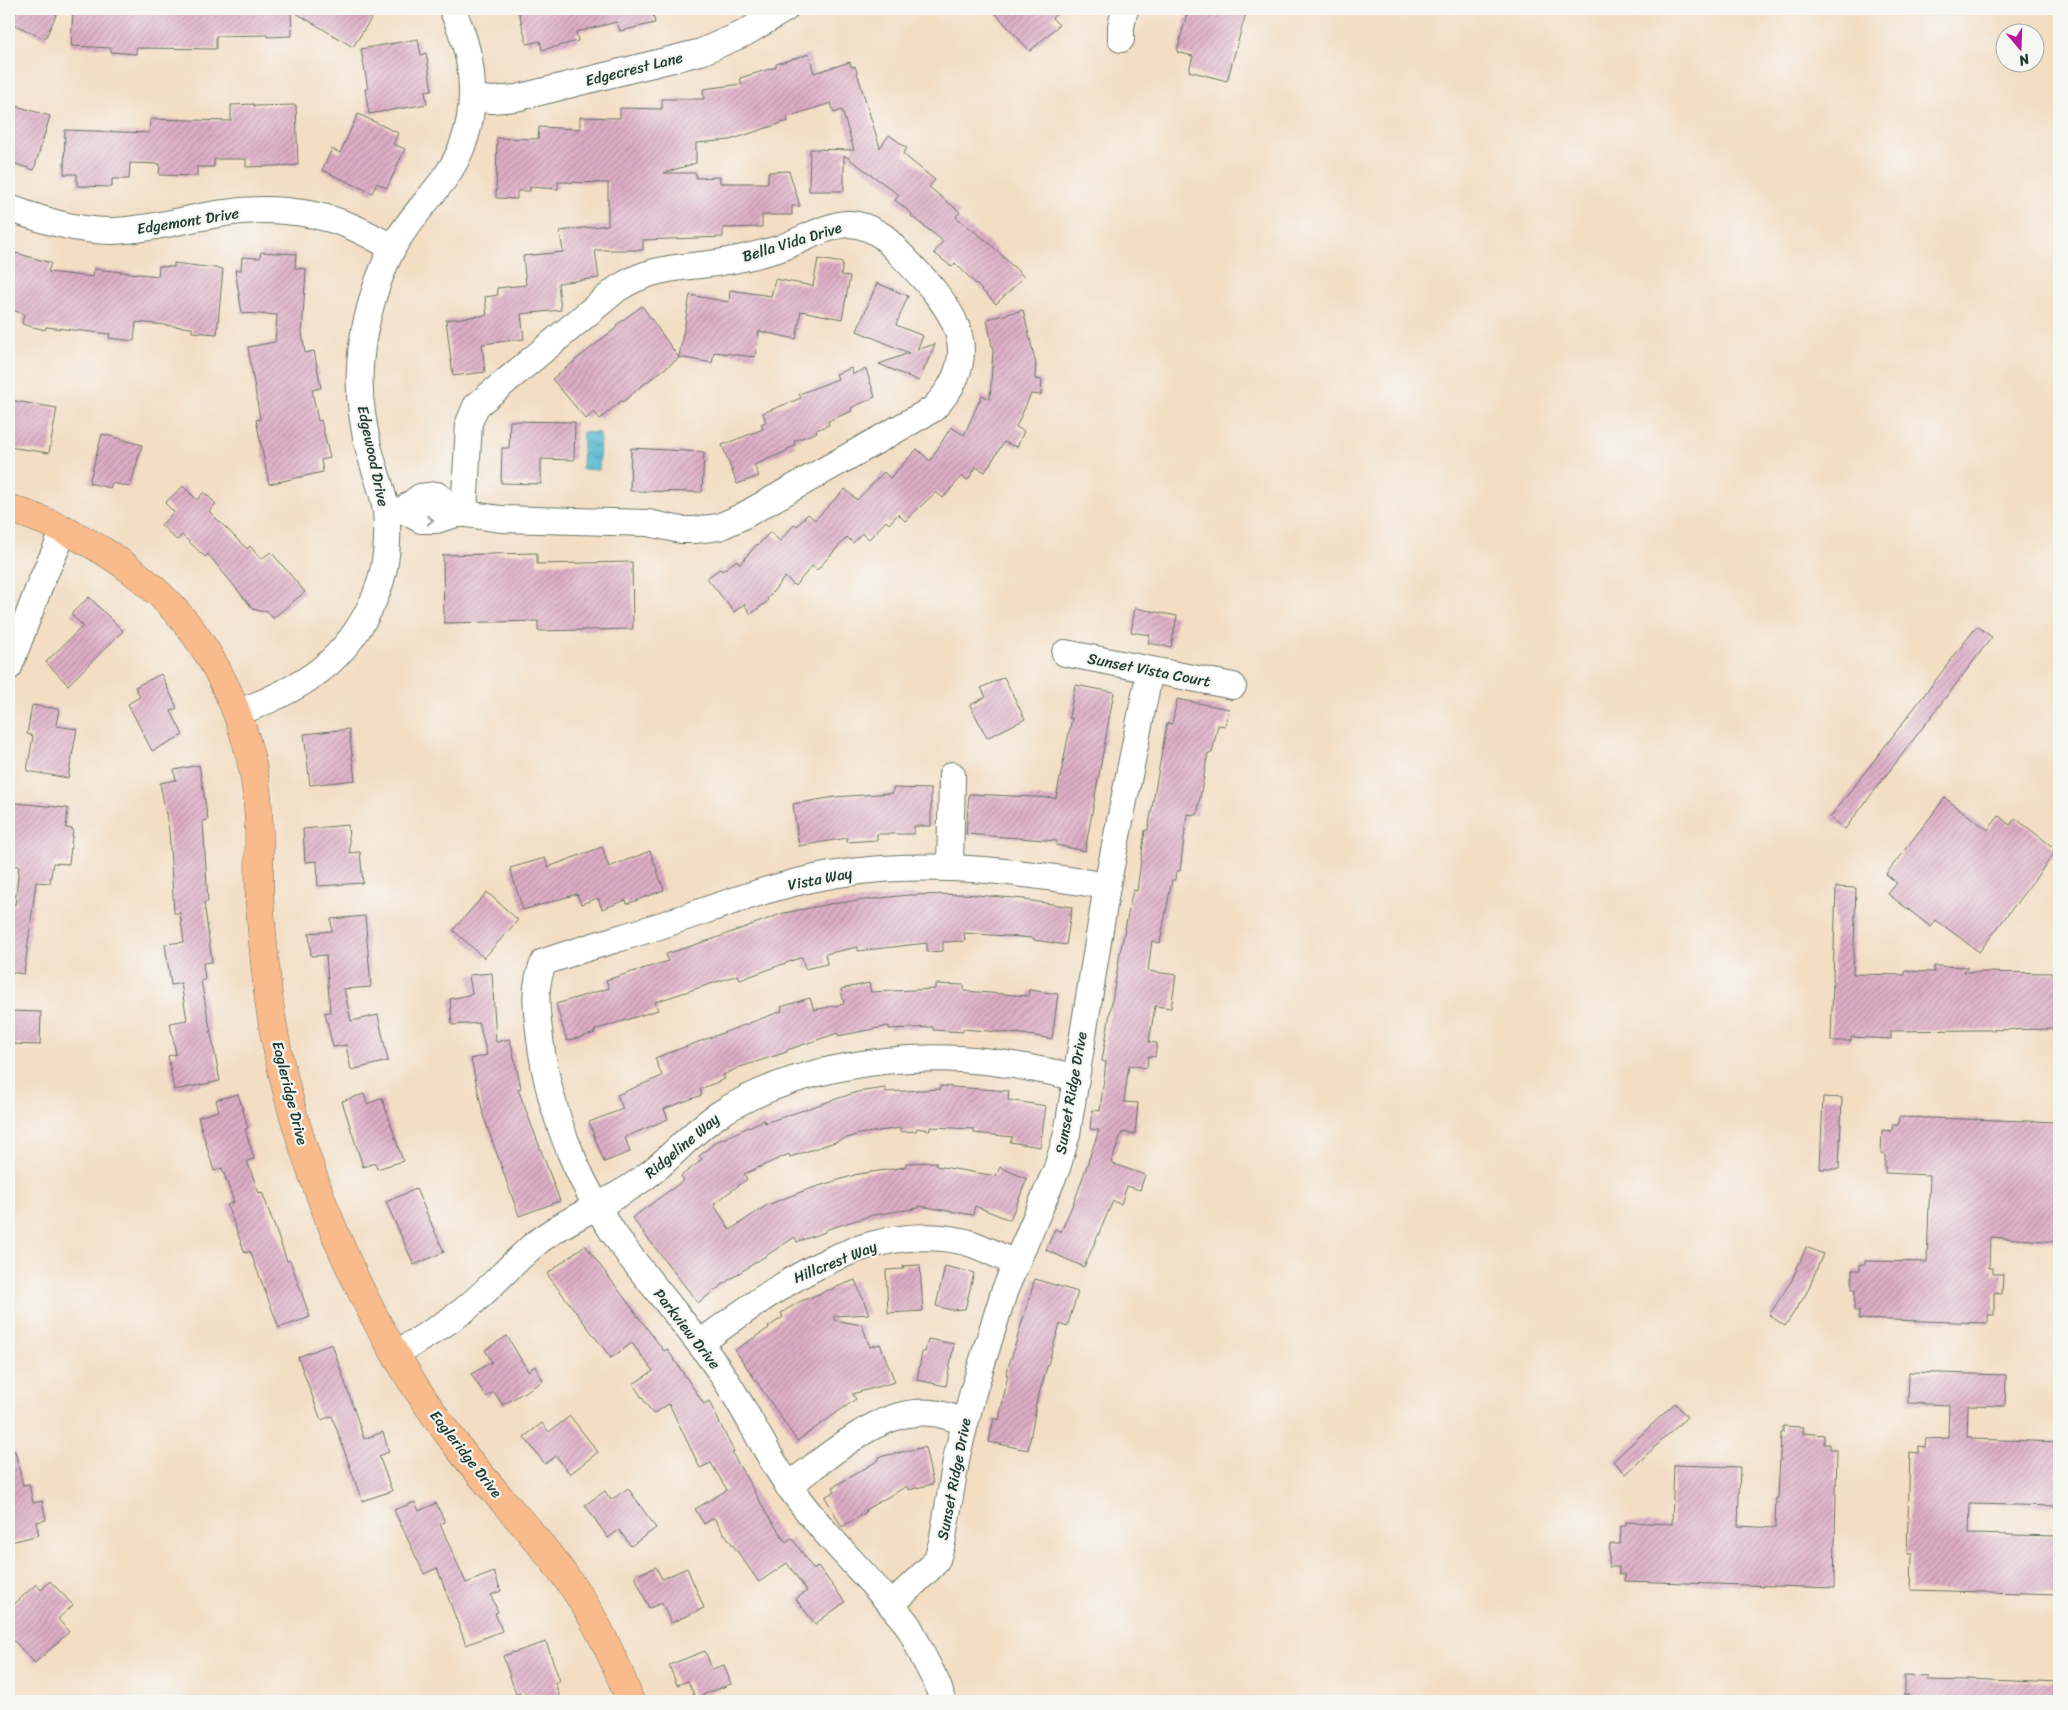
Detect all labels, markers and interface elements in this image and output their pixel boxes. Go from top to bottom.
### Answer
north arrow [1996,22,2046,72]
street label: Edgecrest Lane [582,44,686,94]
text: N [2015,46,2034,73]
street label: Edgemont Drive [135,200,241,242]
street label: Bella Vida Drive [739,215,845,269]
street label: Edgewood Drive [350,403,396,509]
one-way arrow [427,514,435,525]
street label: Sunset Vista Court [1085,645,1213,695]
street label: Vista Way [786,860,855,898]
street label: Sunset Ridge Drive [1047,1030,1095,1156]
street label: Eagleridge Drive [265,1038,315,1148]
street label: Ridgeline Way [639,1107,726,1185]
street label: Hillcrest Way [789,1233,881,1291]
street label: Parkview Drive [647,1283,727,1376]
street label: Eagleridge Drive [423,1404,509,1504]
street label: Sunset Ridge Drive [929,1416,979,1542]

